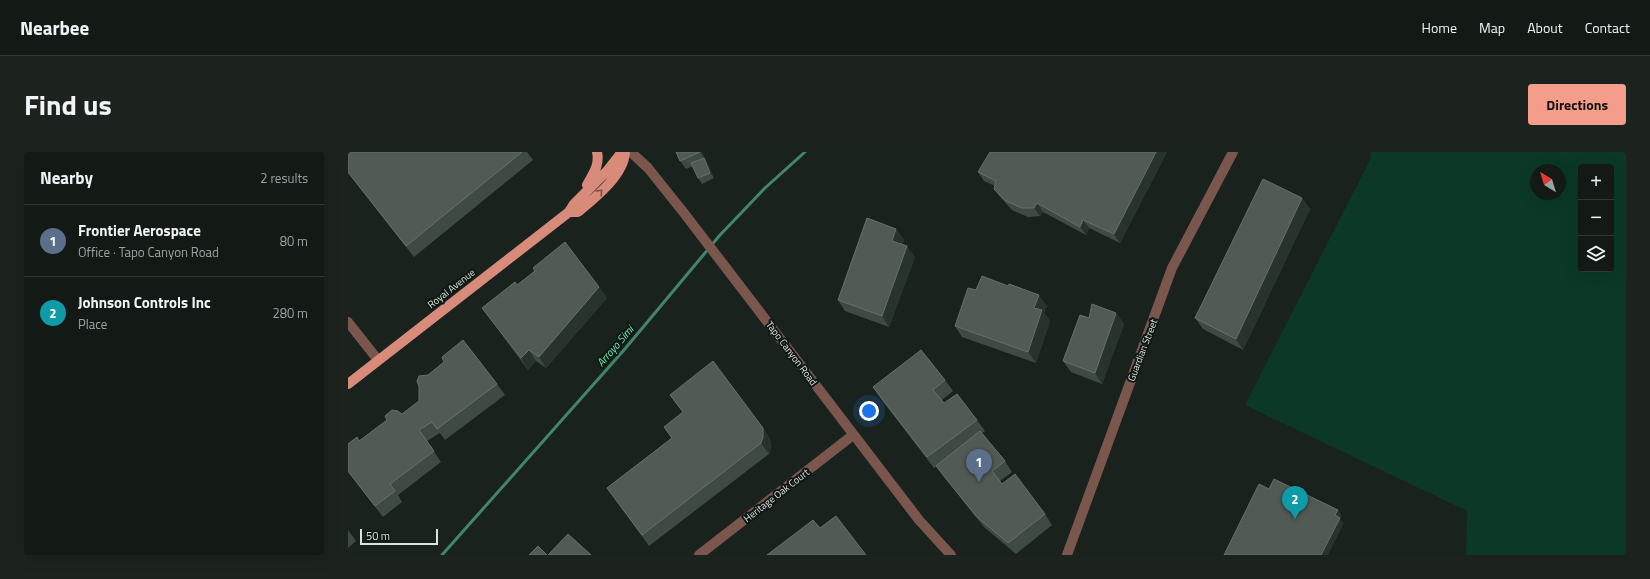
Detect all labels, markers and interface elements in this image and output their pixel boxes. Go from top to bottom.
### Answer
text: Nearbee [20,13,89,42]
text: Home [1422,17,1457,38]
text: Map [1479,17,1505,38]
text: About [1527,17,1563,38]
text: Contact [1585,17,1630,38]
text: Find us [24,83,112,126]
button: Directions [1528,84,1626,125]
north arrow [1530,164,1566,200]
map controls [1578,164,1614,272]
button: + [1578,164,1614,200]
text: Nearby [40,165,93,191]
text: 2 results [260,168,308,188]
one-way arrow [595,189,603,197]
button: − [1578,200,1614,236]
text: Frontier Aerospace [78,219,201,242]
text: 1 [49,231,57,251]
text: 80 m [280,231,308,251]
button: layers [1578,236,1614,272]
text: Office · Tapo Canyon Road [78,242,219,262]
street label: Royal Avenue [424,265,478,312]
text: Johnson Controls Inc [78,291,211,314]
text: 2 [49,303,57,323]
text: 280 m [272,303,308,323]
text: Place [78,314,107,334]
street label: Guardian Street [1124,316,1161,384]
street label: Tapo Canyon Road [762,318,821,389]
water label: Arroyo Simi [593,321,638,370]
your location [859,401,879,421]
pin: 1 [966,449,992,482]
street label: Heritage Oak Court [740,465,813,526]
pin: 2 [1282,486,1308,519]
scale bar [360,527,438,546]
text: 50 m [366,528,390,544]

